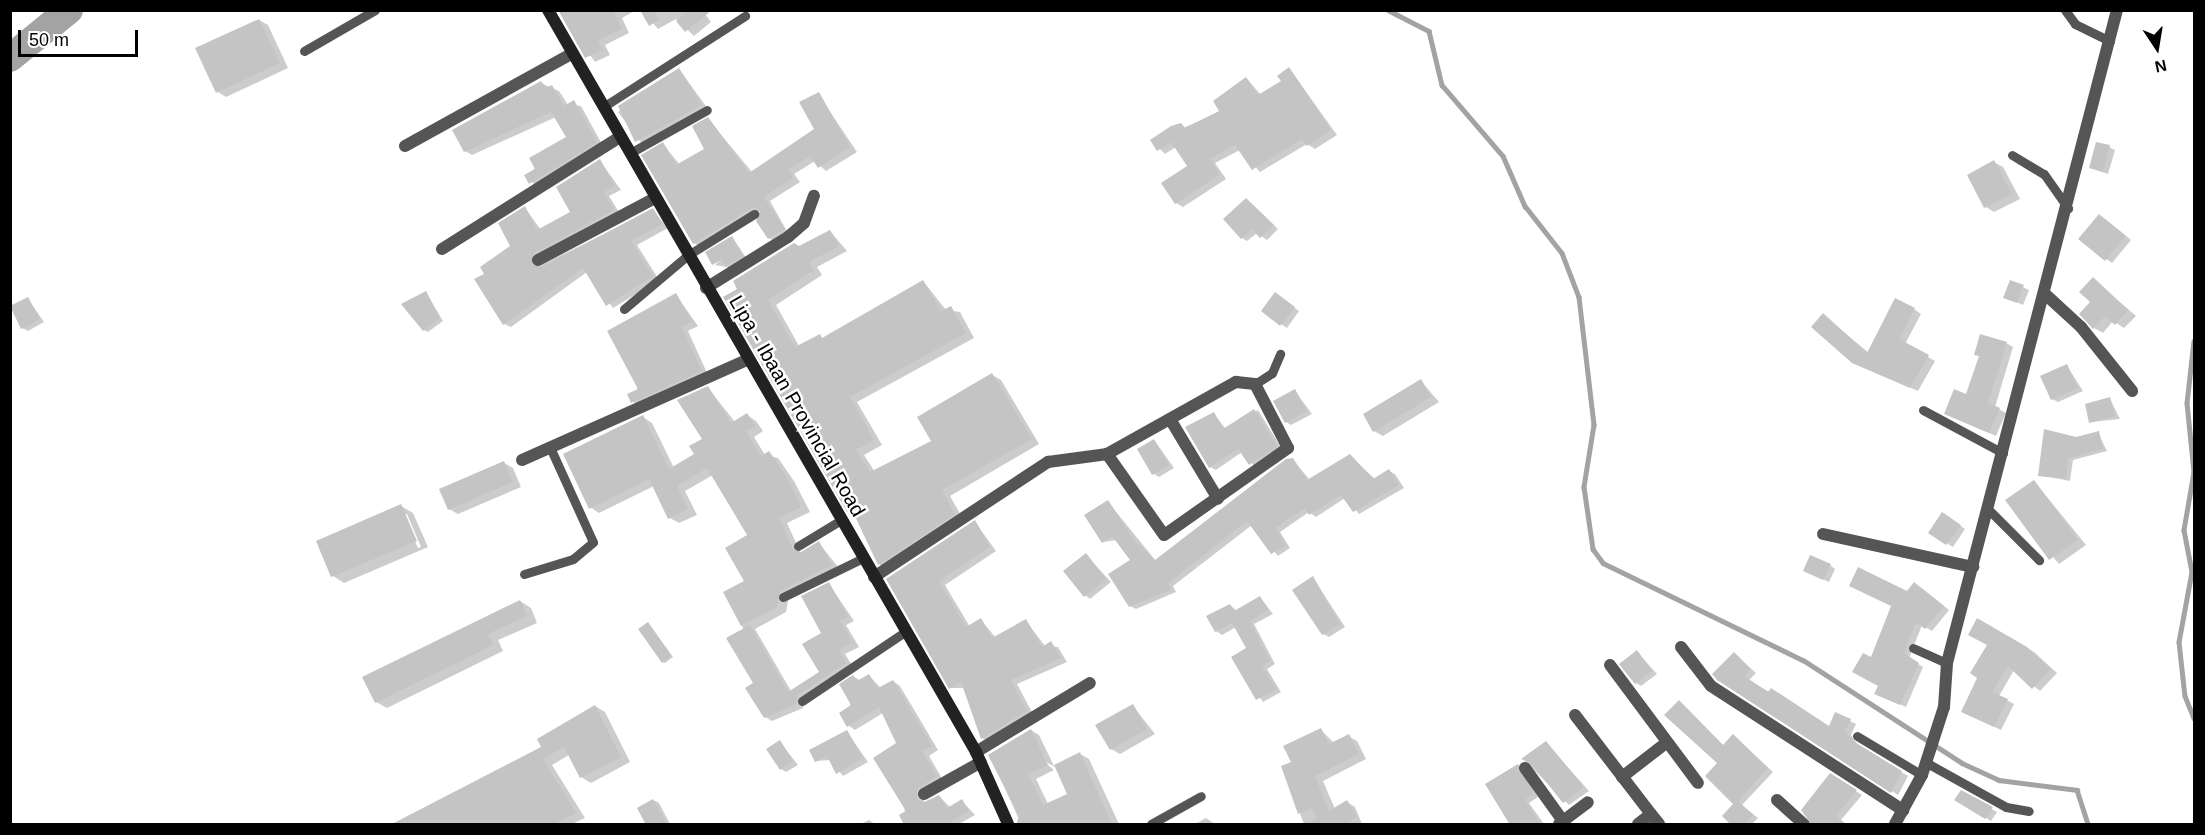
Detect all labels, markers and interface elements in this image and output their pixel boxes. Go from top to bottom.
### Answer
scale bar [21,18,141,56]
north arrow [2127,18,2187,78]
text: 50 m [29,30,69,50]
text: N [2153,57,2168,76]
street label: Lipa - Ibaan Provincial Road [724,291,870,521]

